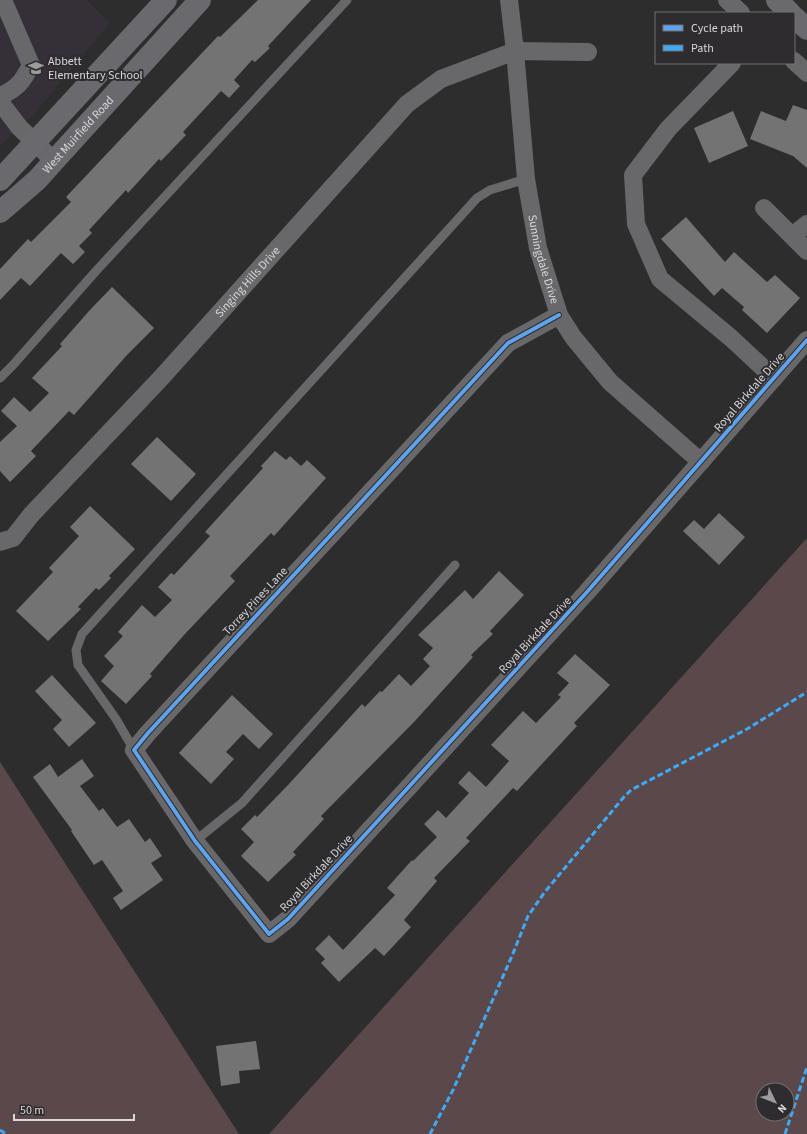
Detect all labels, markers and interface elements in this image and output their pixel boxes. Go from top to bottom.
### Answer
legend [655,12,795,64]
text: Cycle path [691,20,743,37]
text: Path [691,40,714,57]
place label: Abbett Elementary School [48,53,143,84]
school or university icon: Abbett Elementary School [27,59,45,77]
street label: West Muirfield Road [39,92,118,178]
street label: Sunningdale Drive [523,213,563,306]
street label: Singing Hills Drive [211,243,284,321]
street label: Royal Birkdale Drive [710,349,789,436]
street label: Torrey Pines Lane [219,563,292,639]
street label: Royal Birkdale Drive [495,593,576,678]
street label: Royal Birkdale Drive [276,831,357,916]
north arrow [755,1082,795,1122]
scale bar [14,1096,134,1122]
text: N [774,1101,790,1116]
text: 50 m [20,1102,44,1119]

